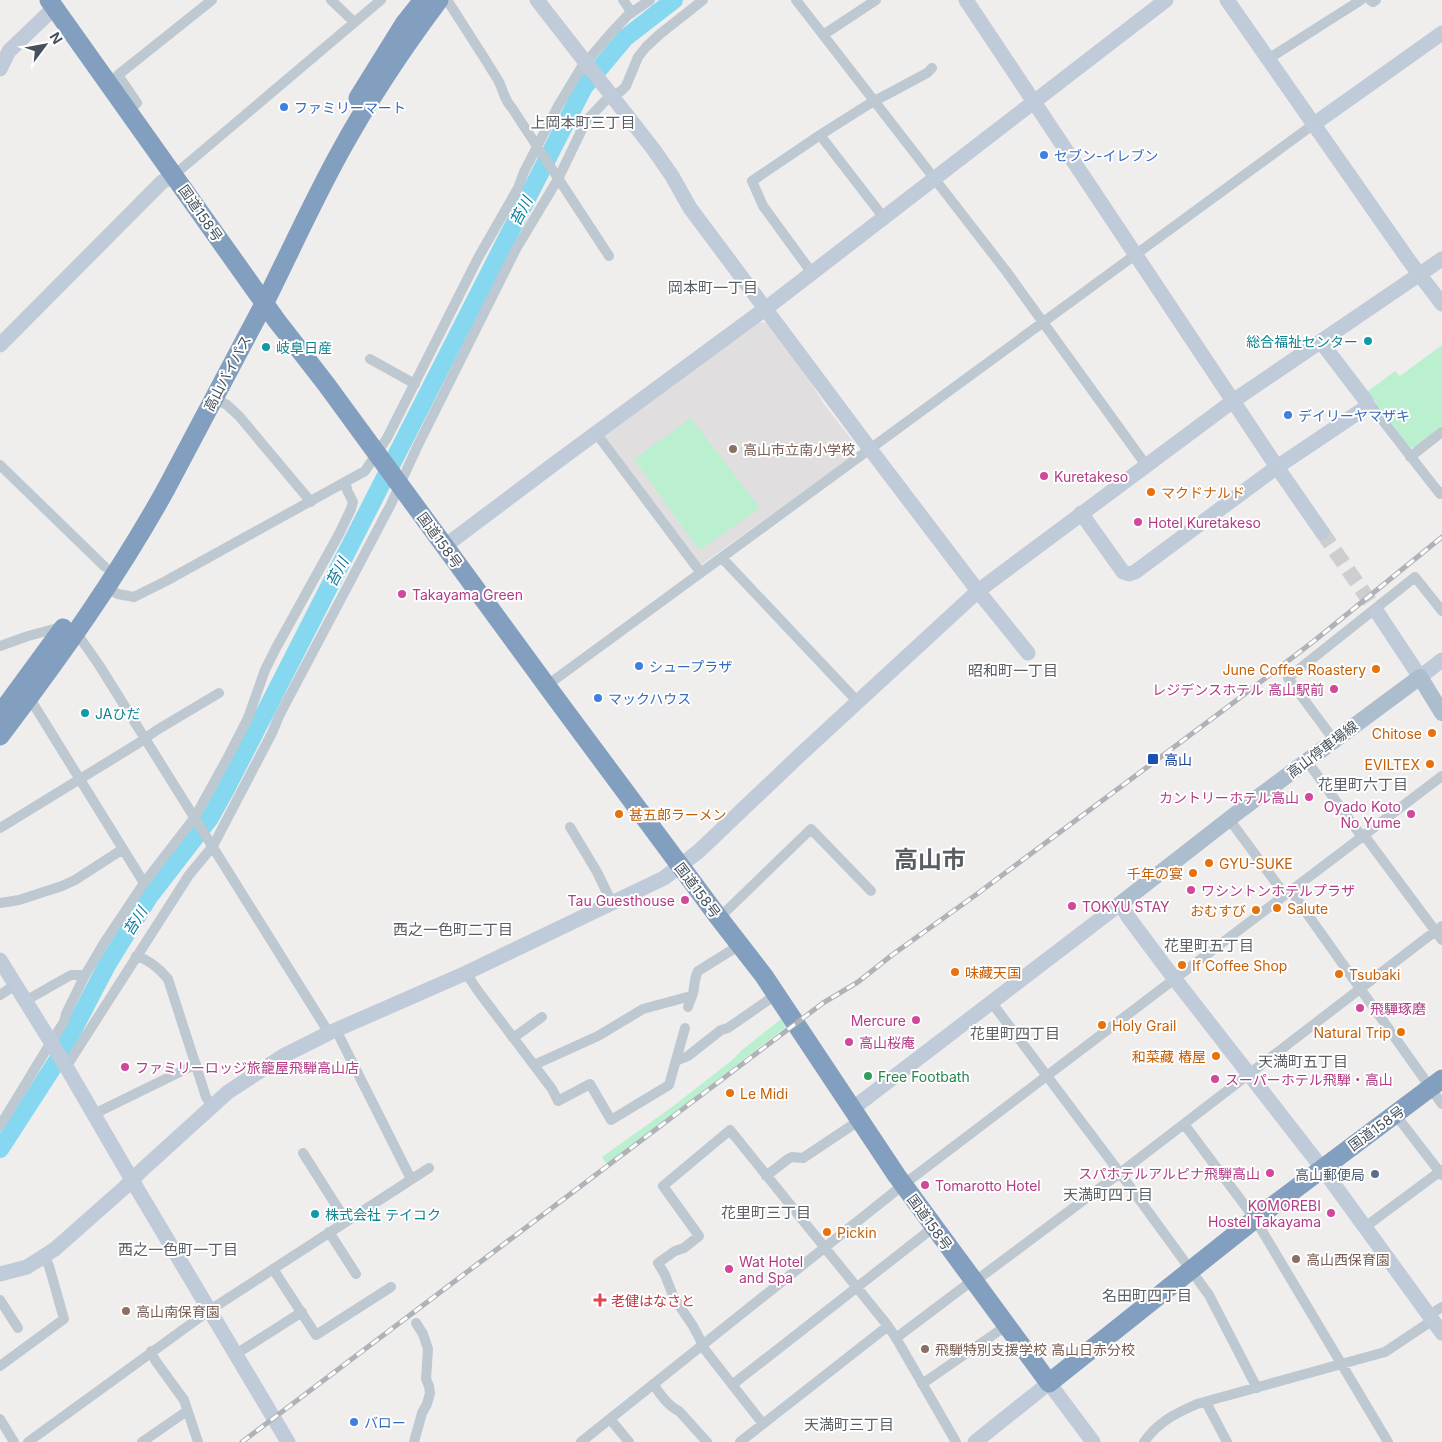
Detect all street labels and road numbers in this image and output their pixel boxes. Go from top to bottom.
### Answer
street label: 国道158号 [175,182,227,244]
street label: 高山バイパス [200,332,254,414]
street label: 国道158号 [414,509,466,571]
street label: 高山停車場線 [1283,717,1361,781]
street label: 国道158号 [672,859,724,921]
street label: 国道158号 [1345,1102,1407,1154]
street label: 国道158号 [904,1191,956,1253]

